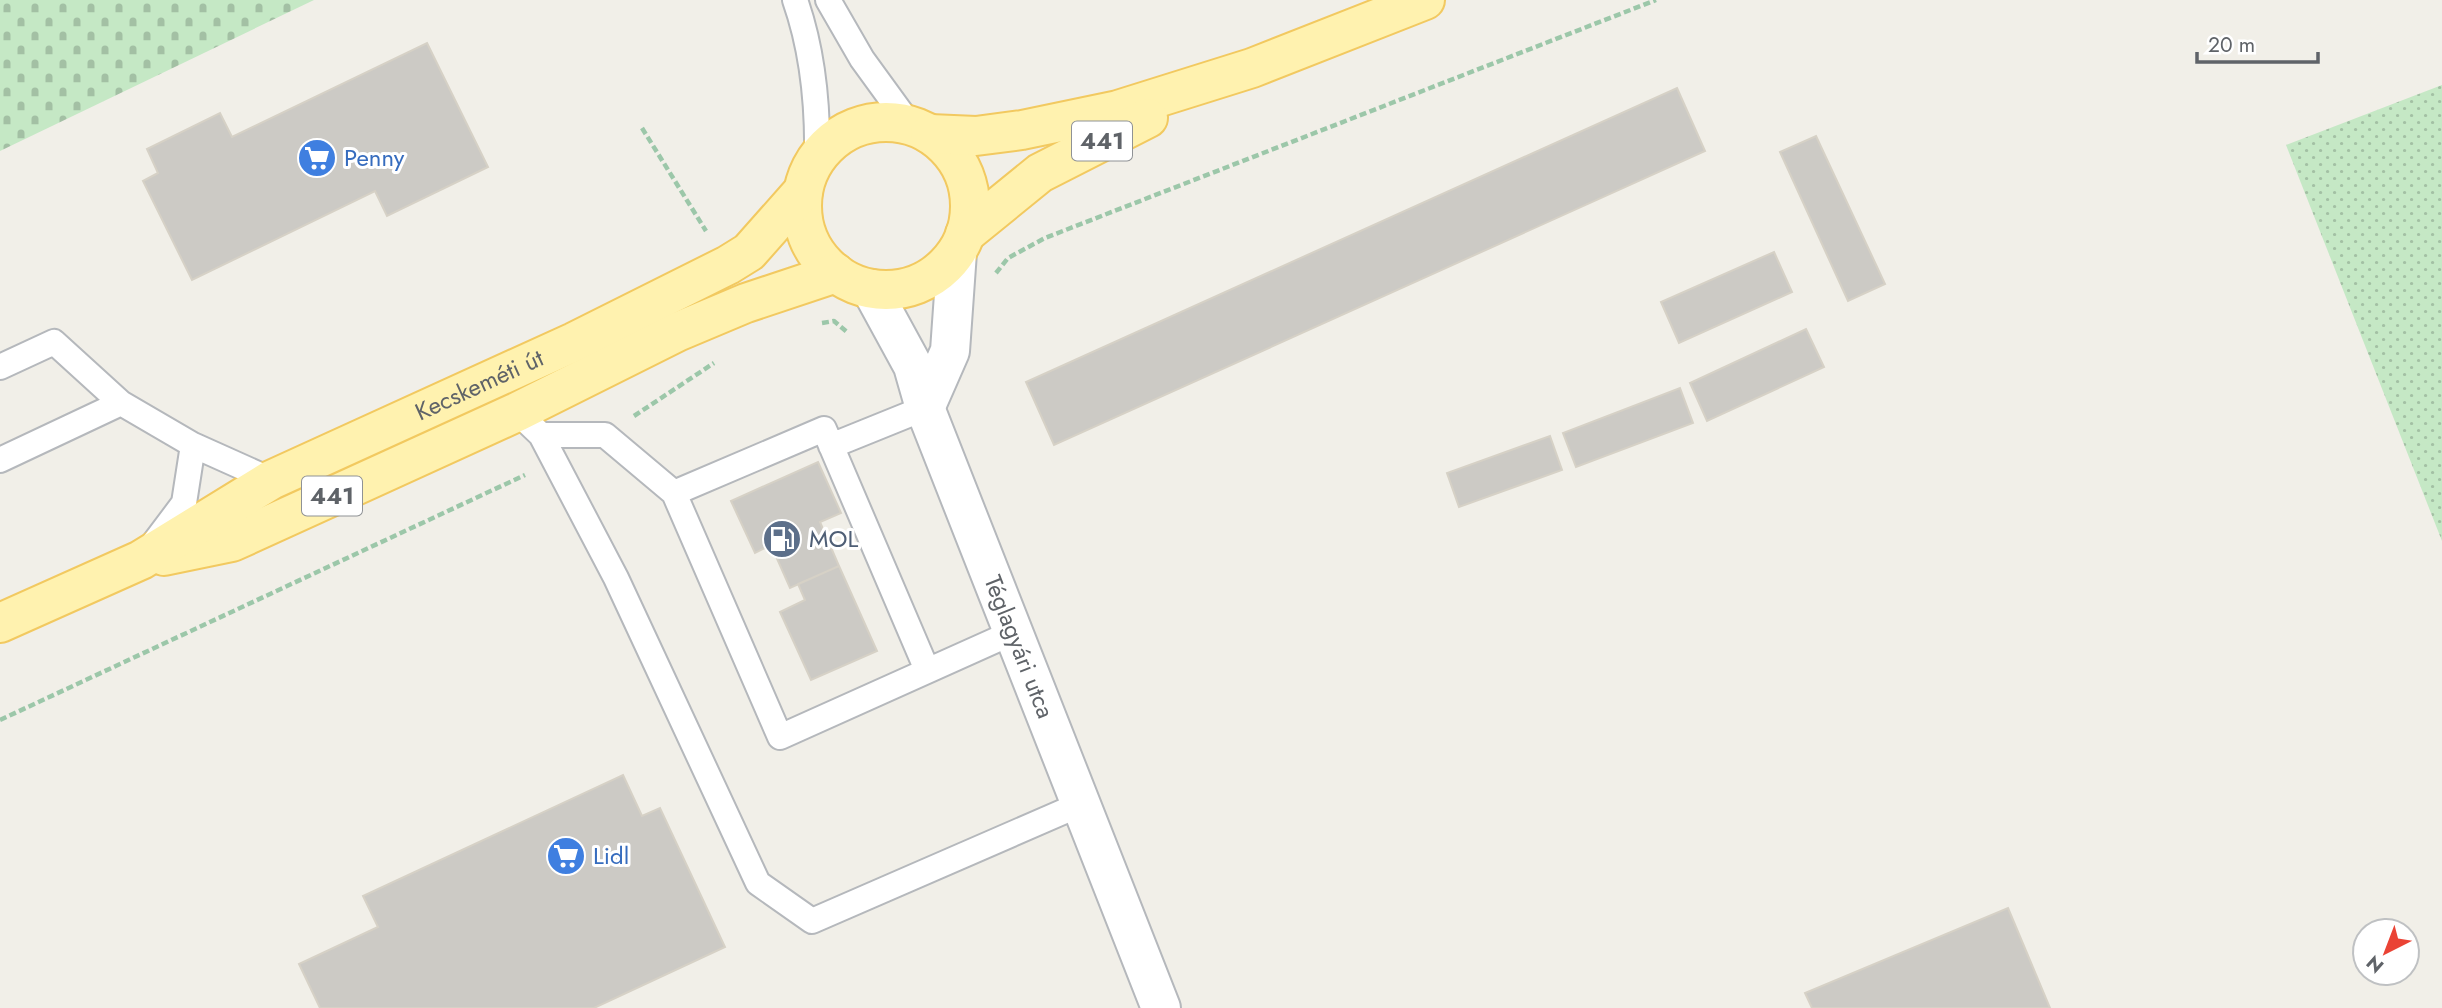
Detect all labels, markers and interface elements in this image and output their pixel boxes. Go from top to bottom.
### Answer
scale bar [2197,21,2318,65]
text: 20 m [2208,30,2255,60]
road number: 441 [1072,122,1132,160]
supermarket icon: Penny [296,137,338,179]
place label: Penny [344,140,405,175]
street label: Kecskeméti út [409,340,549,429]
road number: 441 [302,476,362,516]
fuel station icon: MOL [761,518,803,560]
place label: MOL [809,521,858,556]
street label: Téglagyári utca [975,570,1063,723]
supermarket icon: Lidl [545,835,587,877]
place label: Lidl [593,838,629,873]
north arrow [2351,917,2421,987]
text: N [2360,949,2390,979]

